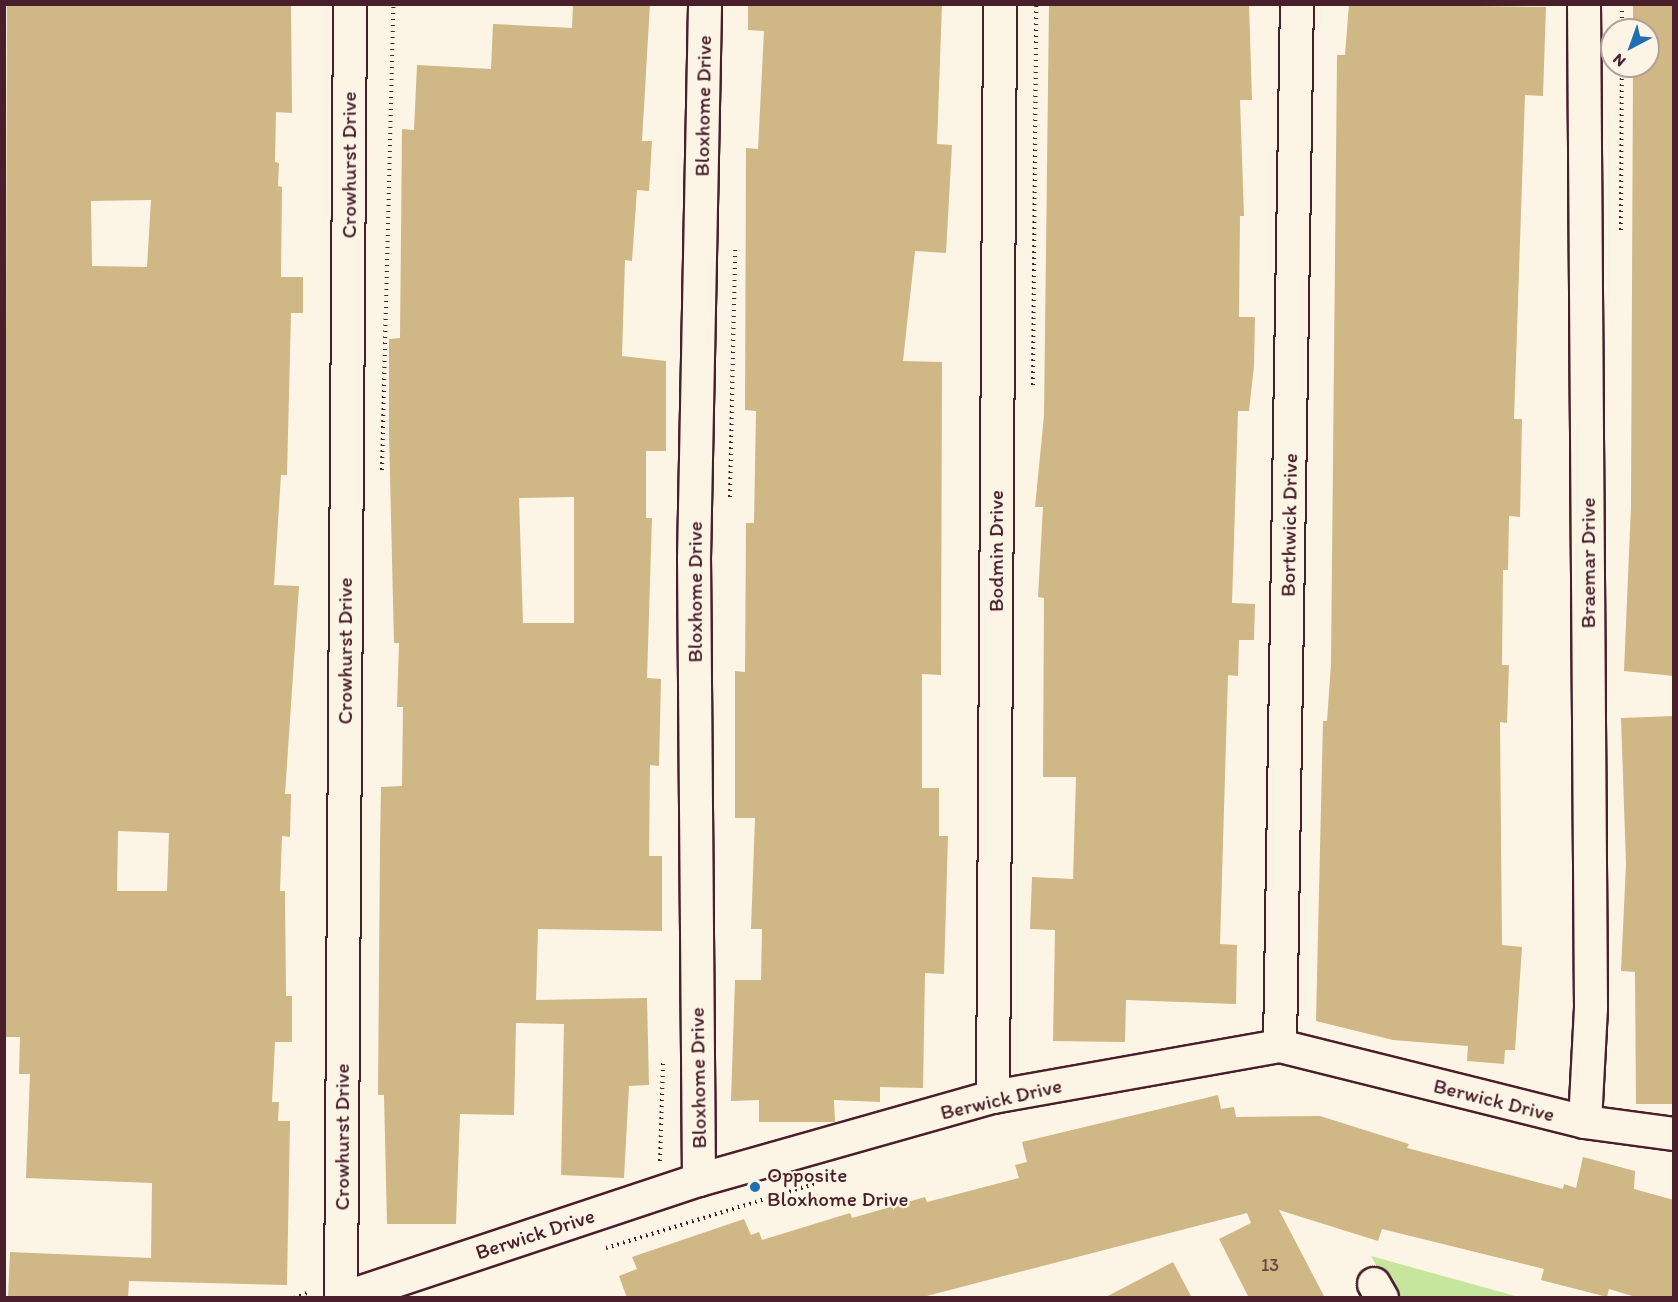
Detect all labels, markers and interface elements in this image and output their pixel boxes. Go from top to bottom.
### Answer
north arrow [1600,18,1660,78]
street label: Bloxhome Drive [689,35,717,177]
text: N [1609,50,1629,71]
street label: Crowhurst Drive [336,92,362,238]
street label: Borthwick Drive [1275,453,1303,597]
street label: Bodmin Drive [983,490,1009,612]
street label: Braemar Drive [1575,498,1601,628]
street label: Bloxhome Drive [682,521,708,663]
street label: Crowhurst Drive [332,578,358,724]
street label: Bloxhome Drive [684,1007,712,1149]
street label: Crowhurst Drive [329,1064,355,1210]
street label: Berwick Drive [938,1073,1064,1125]
street label: Berwick Drive [1431,1073,1557,1127]
place label: Opposite Bloxhome Drive [767,1162,909,1212]
marker: Opposite Bloxhome Drive [748,1180,762,1194]
street label: Berwick Drive [472,1203,598,1265]
house number: 13 [1261,1254,1279,1276]

